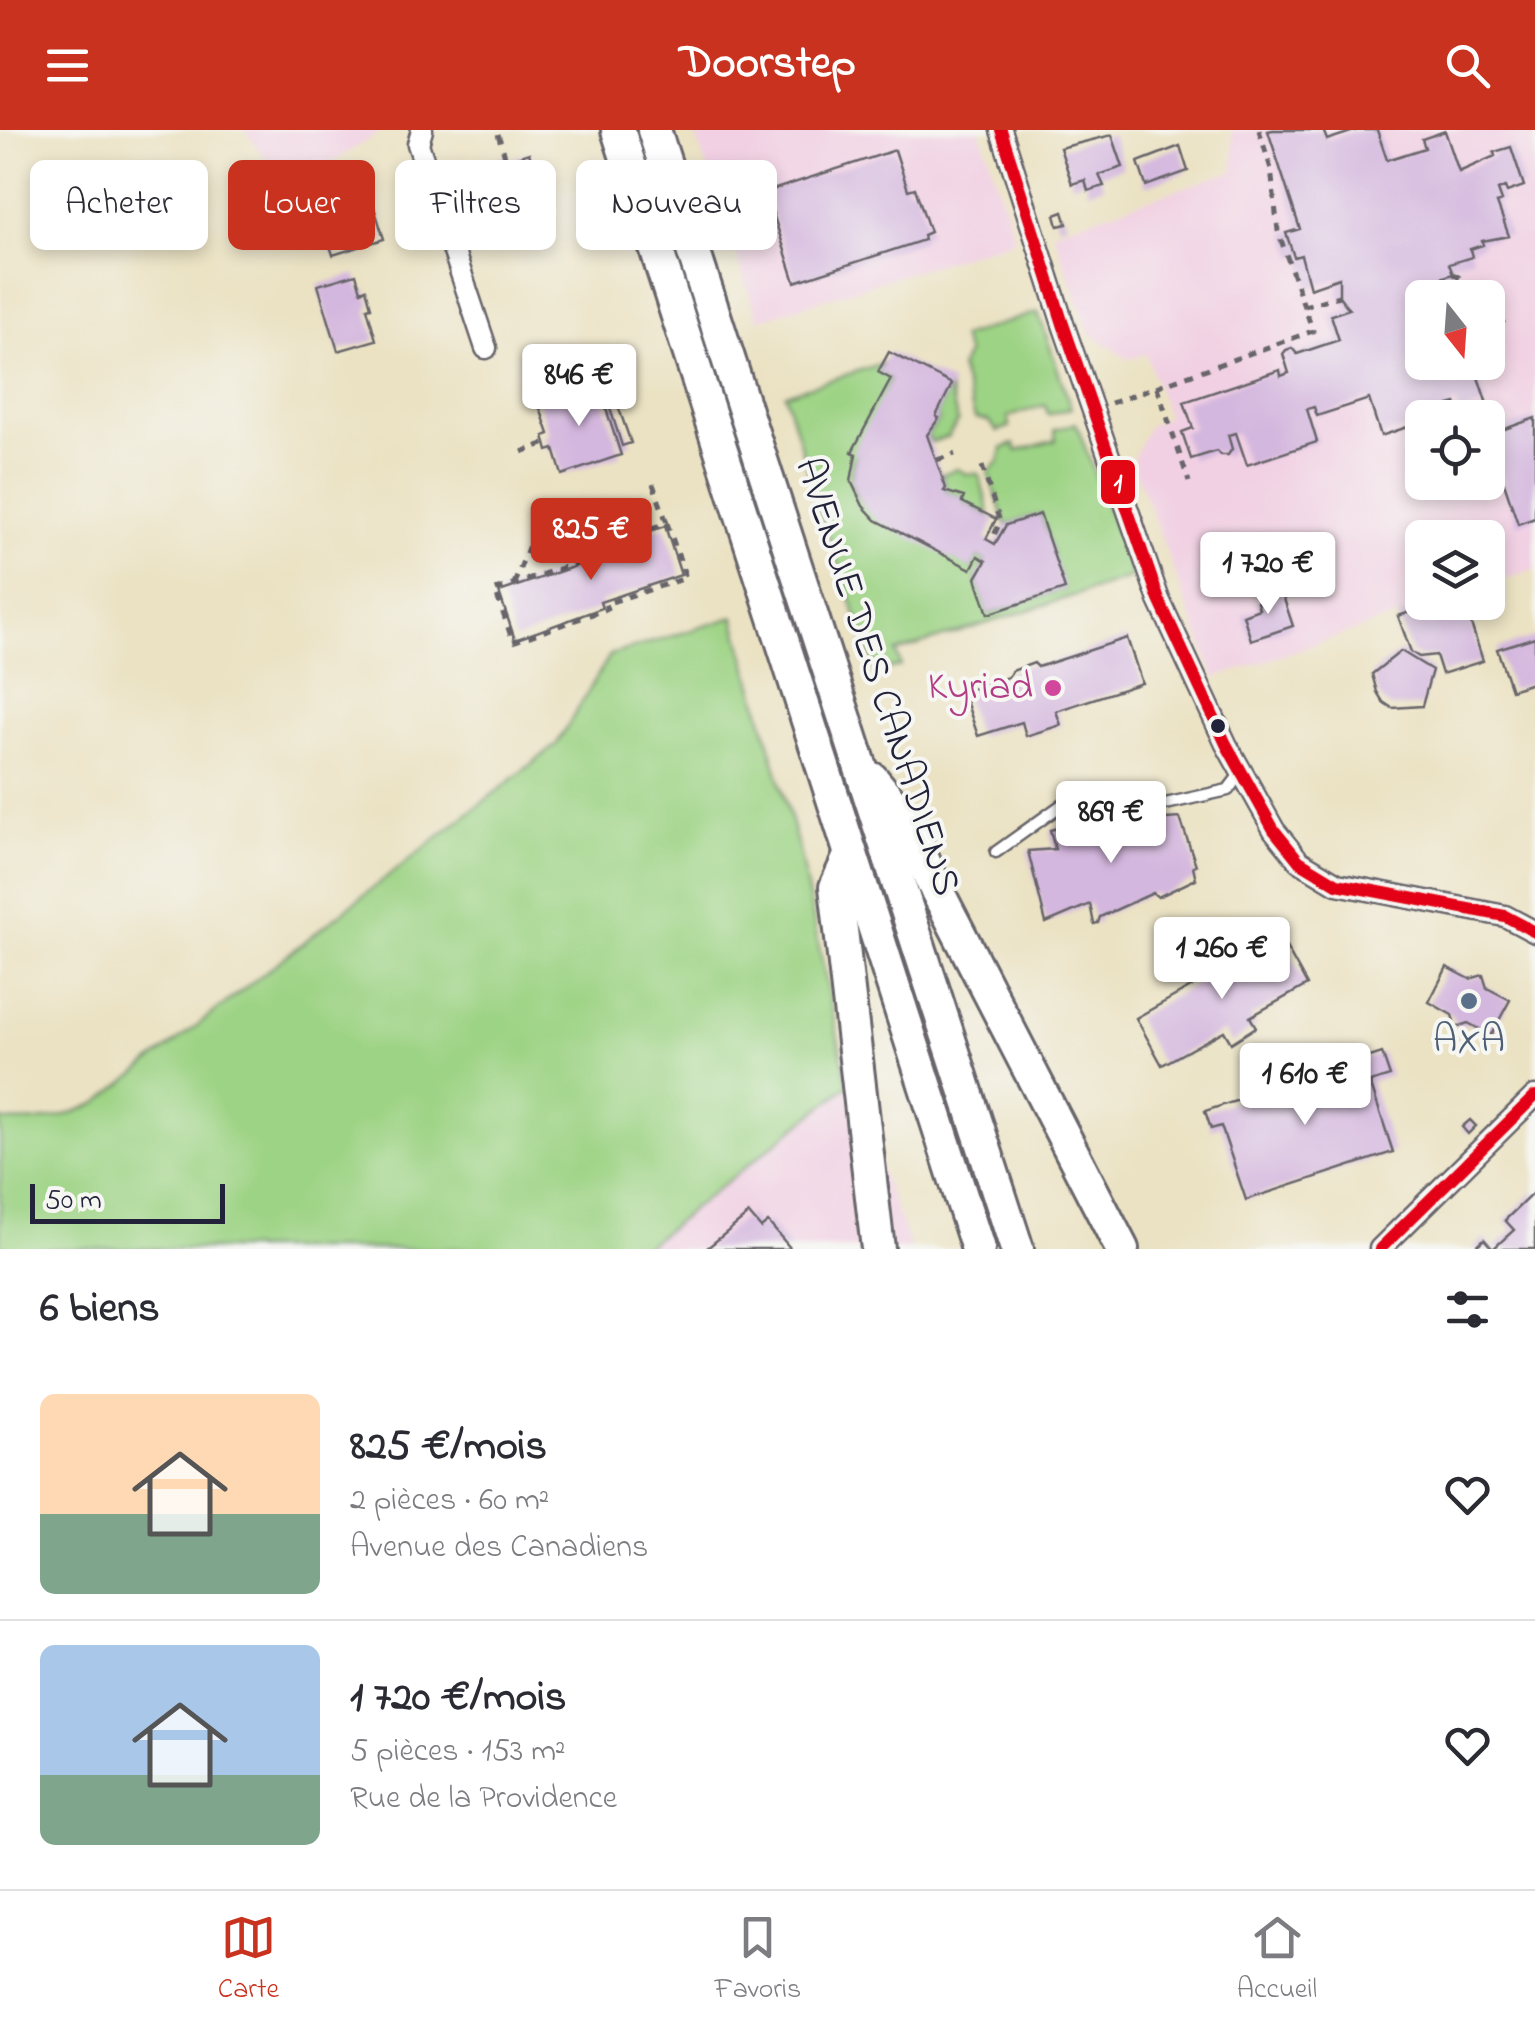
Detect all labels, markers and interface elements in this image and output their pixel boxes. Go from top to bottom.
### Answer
text: Doorstep [679,32,856,98]
icon: menu [40,38,95,93]
icon: search [1440,38,1495,93]
chip: Acheter [30,160,208,250]
chip: Louer [228,160,375,250]
chip: Filtres [395,160,556,250]
chip: Nouveau [576,160,777,250]
north arrow [1405,280,1505,380]
map controls [1405,280,1505,620]
pin: 846 € [509,344,649,429]
text: 846 € [544,353,614,400]
button: locate [1405,400,1505,500]
street label: AVENUE DES CANADIENS [777,450,975,904]
line badge: 1 [1099,458,1137,506]
text: 1 [1114,465,1123,506]
pin: 825 € [521,498,661,583]
text: 825 € [553,507,629,554]
button: layers [1405,520,1505,620]
pin: 1 720 € [1176,532,1360,617]
text: 1 720 € [1222,541,1314,588]
place label: Kyriad [928,659,1033,718]
marker: Kyriad [1042,677,1064,699]
unlabelled marker [1208,716,1228,736]
pin: 869 € [1041,781,1181,866]
text: 869 € [1078,790,1144,837]
pin: 1 260 € [1130,917,1314,1002]
text: 1 260 € [1176,926,1268,973]
marker: AXA [1458,990,1480,1012]
place label: AXA [1433,1012,1505,1071]
pin: 1 610 € [1213,1043,1397,1128]
text: 1 610 € [1262,1052,1348,1099]
scale bar [30,1179,225,1224]
text: 50 m [45,1181,102,1222]
text: 6 biens [40,1279,160,1340]
icon: filters [1440,1282,1495,1337]
text: 825 €/mois [350,1417,547,1478]
icon: home [120,1434,240,1554]
icon: heart [1440,1467,1495,1522]
text: 2 pièces · 60 m² [350,1478,549,1525]
text: Avenue des Canadiens [350,1525,648,1572]
text: 1 720 €/mois [350,1668,566,1729]
icon: home [120,1685,240,1805]
icon: heart [1440,1718,1495,1773]
text: 5 pièces · 153 m² [350,1729,566,1776]
text: Rue de la Providence [350,1776,617,1823]
tab: Carte [218,1910,279,2011]
tab: Favoris [715,1910,801,2011]
tab: Accueil [1237,1910,1317,2011]

